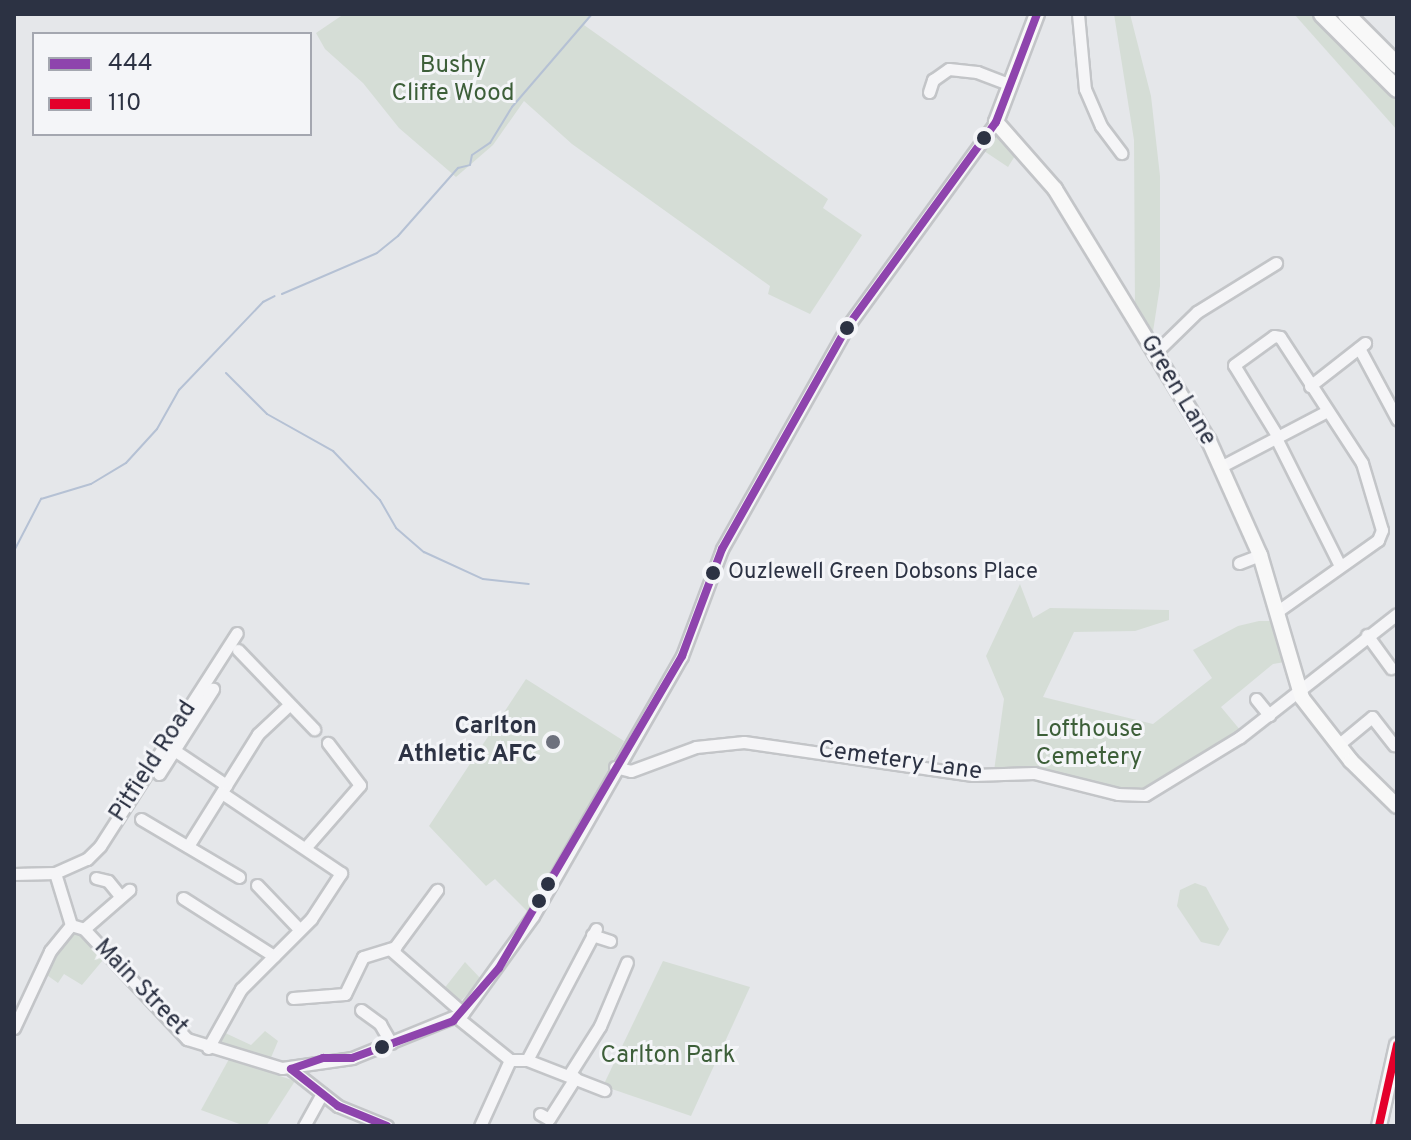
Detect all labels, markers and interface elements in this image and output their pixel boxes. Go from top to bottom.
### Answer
legend [32,32,312,136]
text: 444 [108,49,153,79]
park label: Bushy Cliffe Wood [391,53,515,109]
text: 110 [108,89,141,119]
unlabelled marker [976,130,992,146]
unlabelled marker [839,320,855,336]
street label: Green Lane [1133,330,1221,452]
place label: Ouzlewell Green Dobsons Place [728,560,1038,586]
marker: Ouzlewell Green Dobsons Place [705,565,721,581]
street label: Pitfield Road [104,696,204,828]
place label: Carlton Athletic AFC [396,714,537,770]
park label: Lofthouse Cemetery [1035,717,1143,773]
marker: Carlton Athletic AFC [544,733,562,751]
street label: Cemetery Lane [816,736,984,788]
unlabelled marker [540,876,556,892]
unlabelled marker [531,893,547,909]
street label: Main Street [87,934,193,1042]
unlabelled marker [374,1039,390,1055]
park label: Carlton Park [601,1043,735,1071]

